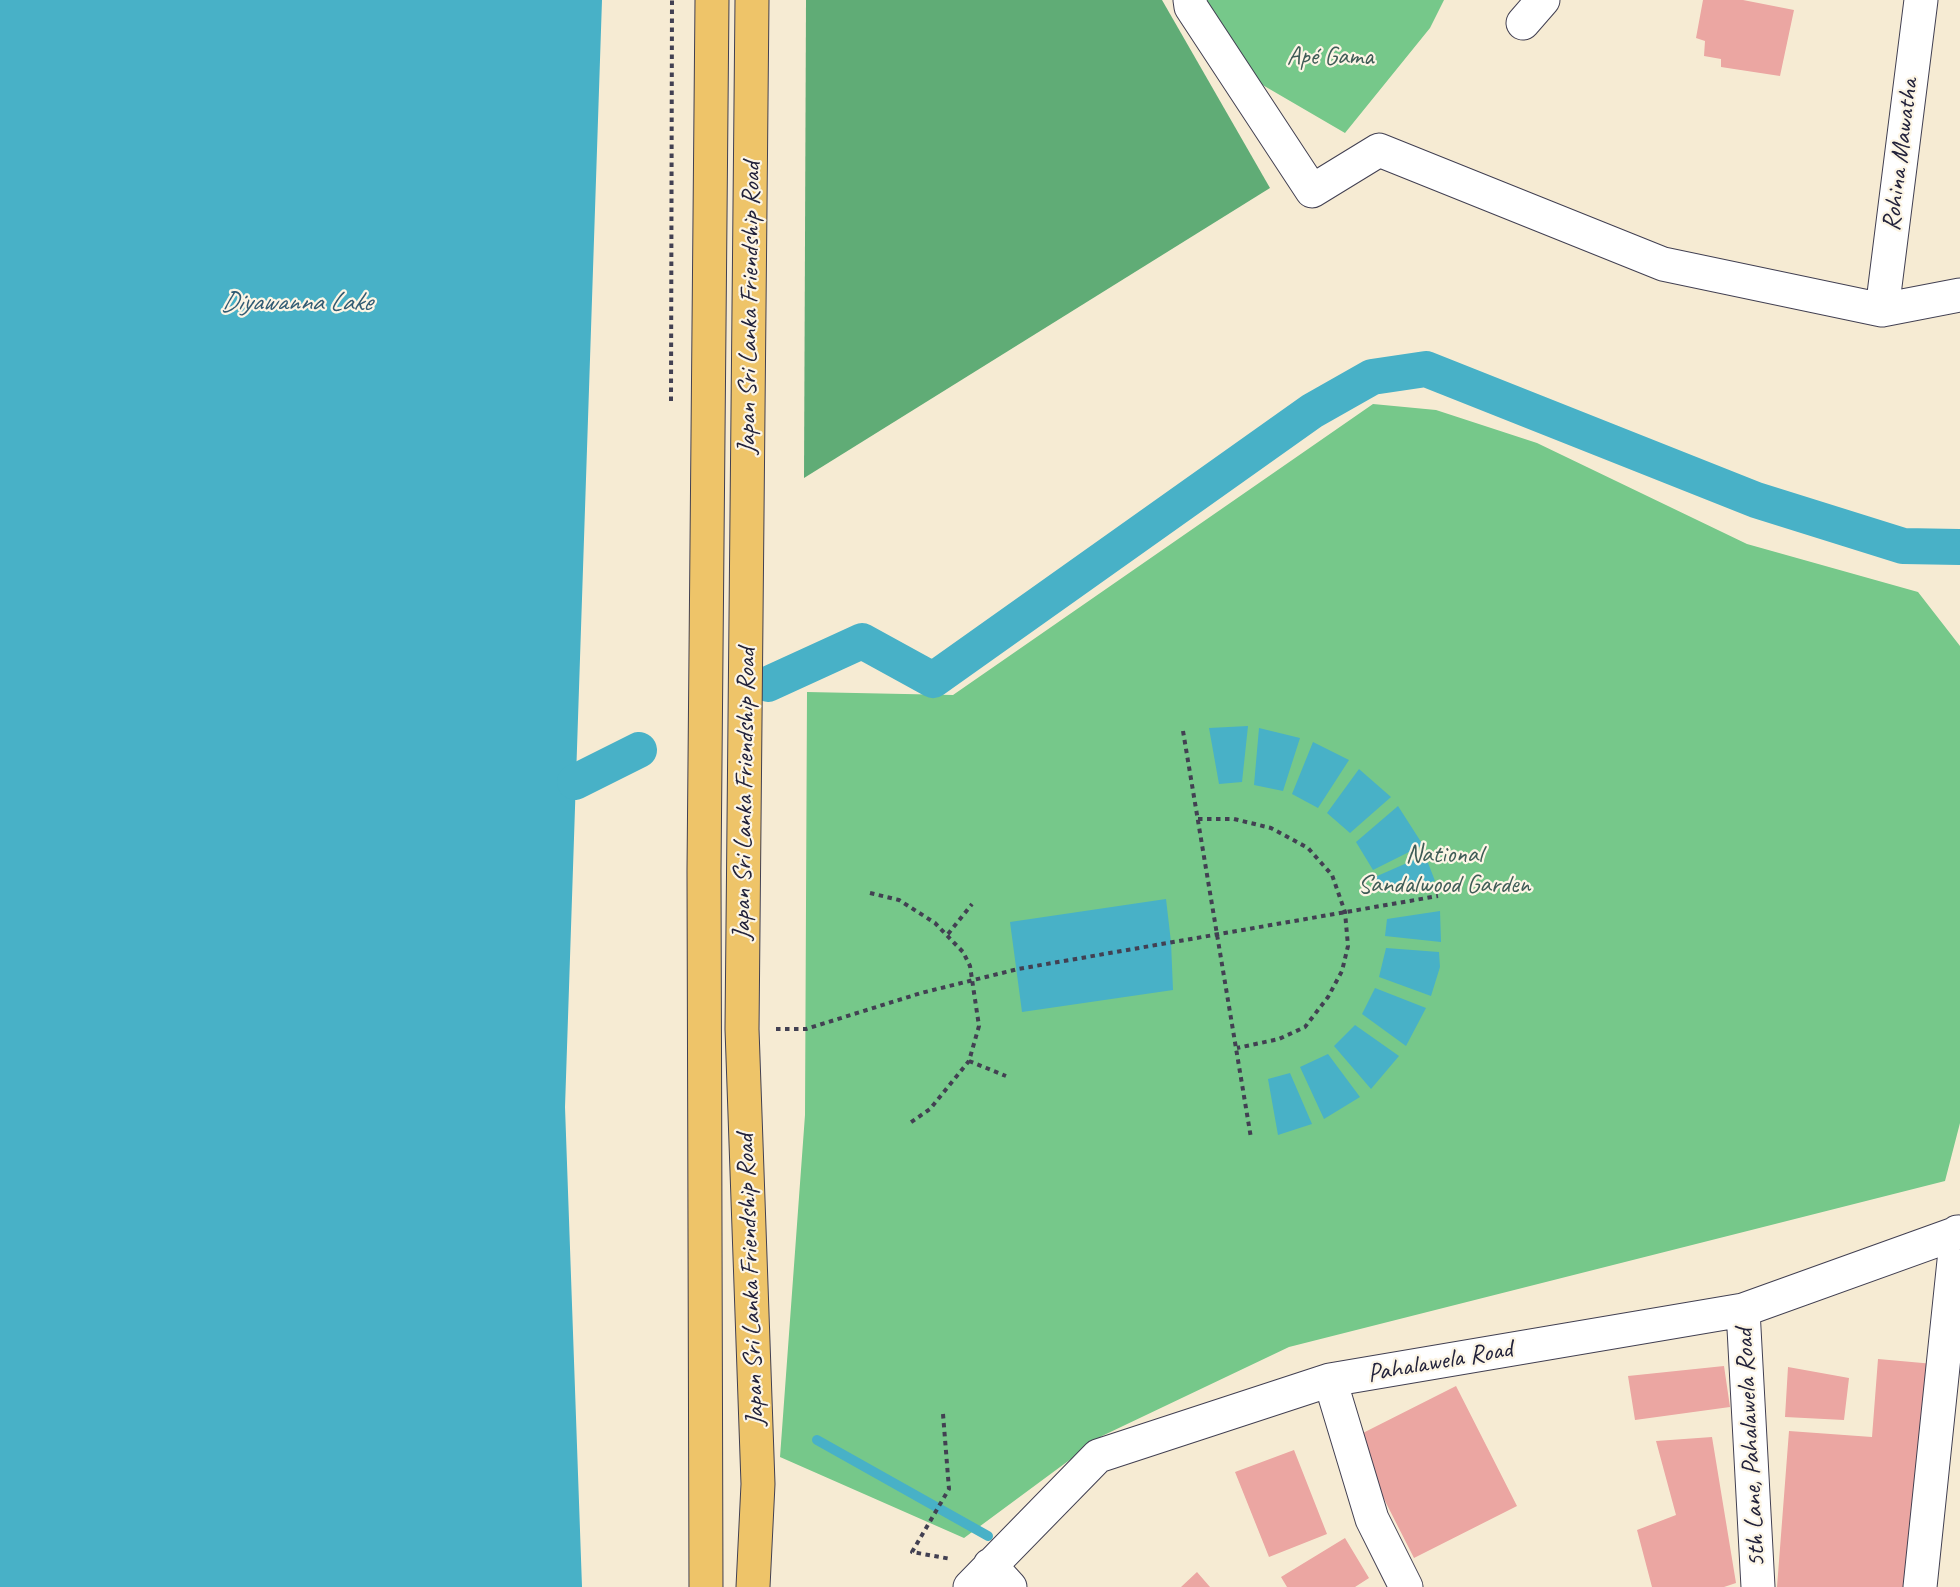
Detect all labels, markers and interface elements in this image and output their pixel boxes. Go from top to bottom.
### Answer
park label: Apé Gama [1287,41,1373,73]
street label: Rohina Mawatha [1876,77,1926,233]
street label: Japan Sri Lanka Friendship Road [732,162,768,454]
water label: Diyawanna Lake [221,287,371,319]
street label: Japan Sri Lanka Friendship Road [727,648,763,940]
park label: National Sandalwood Garden [1358,839,1530,900]
street label: Japan Sri Lanka Friendship Road [730,1133,772,1427]
street label: 5th Lane, Pahalawela Road [1729,1328,1773,1568]
street label: Pahalawela Road [1365,1334,1515,1390]

